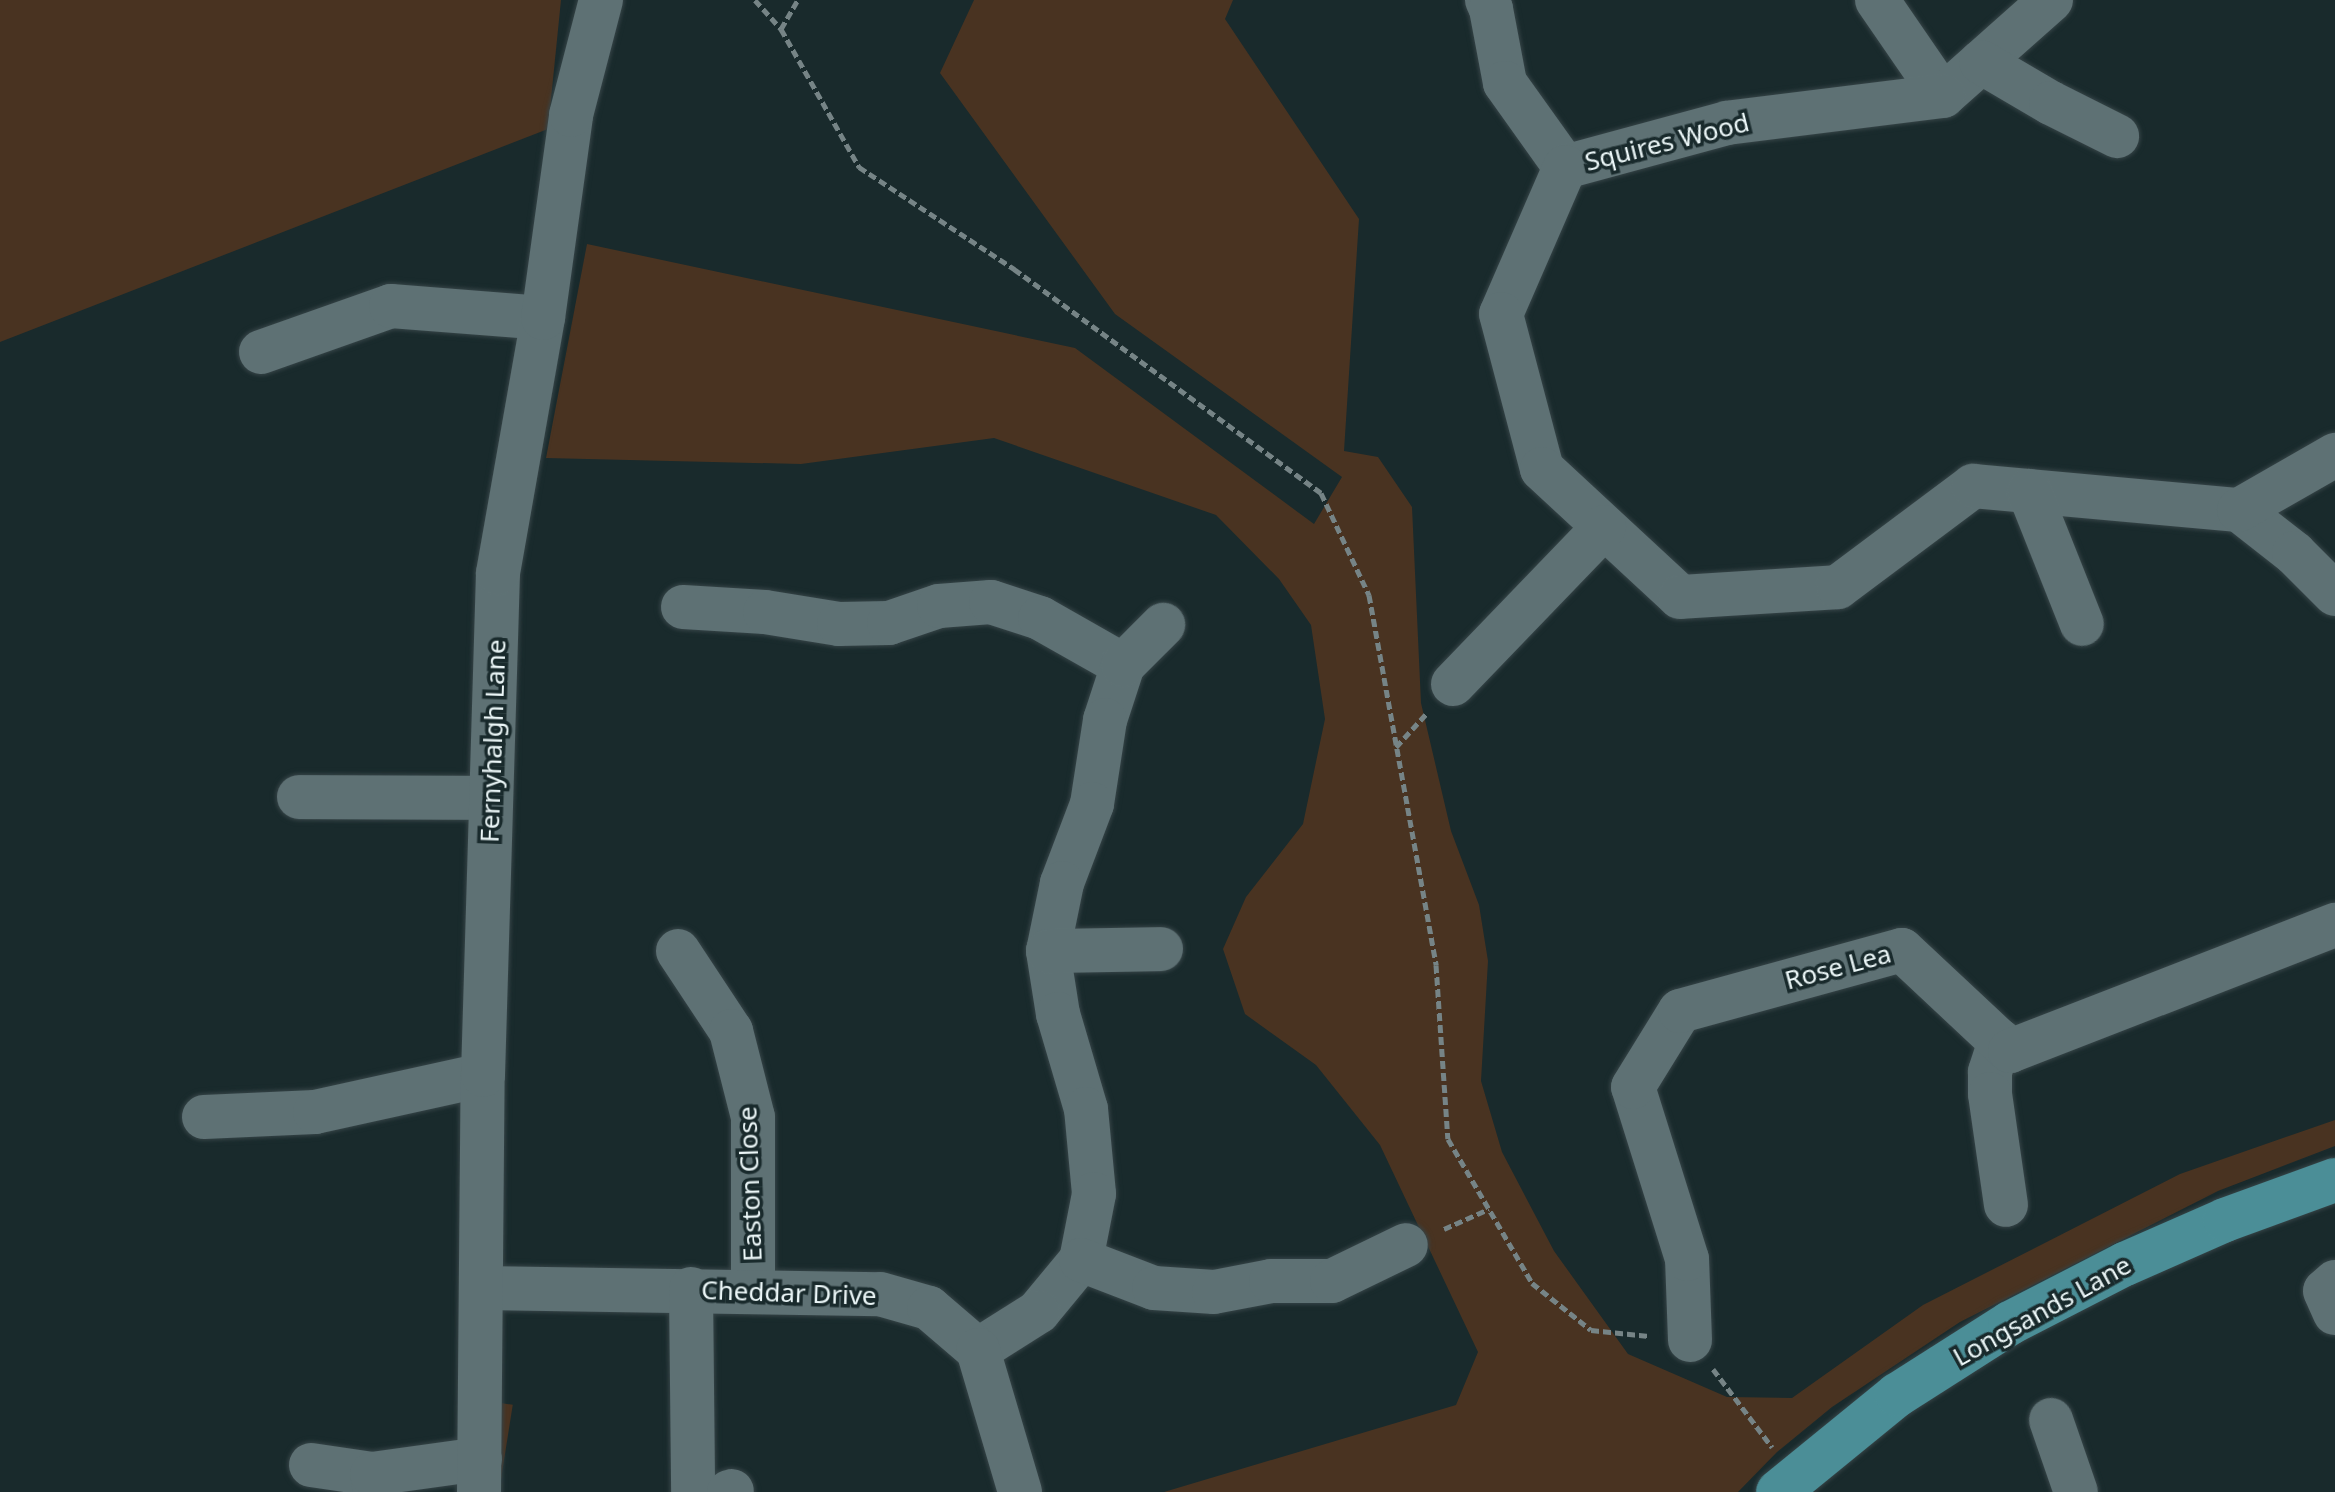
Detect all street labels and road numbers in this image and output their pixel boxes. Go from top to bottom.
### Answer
street label: Squires Wood [1582,107,1752,177]
street label: Fernyhalgh Lane [474,639,512,843]
street label: Rose Lea [1781,938,1895,996]
street label: Easton Close [732,1106,768,1262]
street label: Longsands Lane [1948,1249,2136,1373]
street label: Cheddar Drive [701,1274,877,1312]

